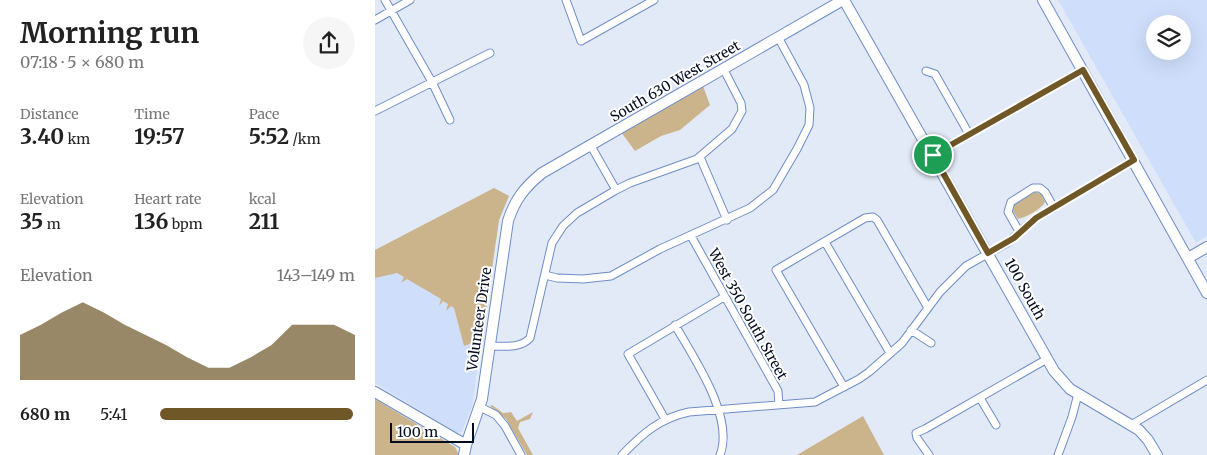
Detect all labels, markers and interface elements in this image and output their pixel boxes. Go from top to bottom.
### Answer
text: Morning run [20,15,199,51]
map controls [1146,15,1191,60]
button: layers [1146,15,1191,60]
button: share [303,17,355,69]
street label: South 630 West Street [607,36,744,126]
text: 07:18 · 5 × 680 m [20,52,144,72]
text: Distance [20,105,79,123]
text: Time [134,105,170,123]
text: Pace [249,105,279,123]
text: 3.40 [20,123,64,150]
text: 19:57 [134,123,185,150]
text: 5:52 [249,123,289,150]
text: km [64,130,90,148]
text: /km [289,130,321,148]
pin [912,134,954,176]
icon: arrive [919,141,947,169]
text: Elevation [20,190,84,208]
text: Heart rate [134,190,201,208]
text: kcal [249,190,276,208]
text: 35 [20,208,43,235]
text: 136 [134,208,168,235]
text: 211 [249,208,279,235]
text: m [43,215,61,233]
text: bpm [168,215,203,233]
street label: West 350 South Street [704,244,792,383]
street label: 100 South [1001,255,1049,323]
text: Elevation [20,265,93,285]
text: 143–149 m [277,265,355,285]
street label: Volunteer Drive [463,266,495,373]
text: 680 m [20,404,70,424]
text: 5:41 [100,404,128,424]
scale bar [390,420,474,443]
text: 100 m [397,423,438,441]

